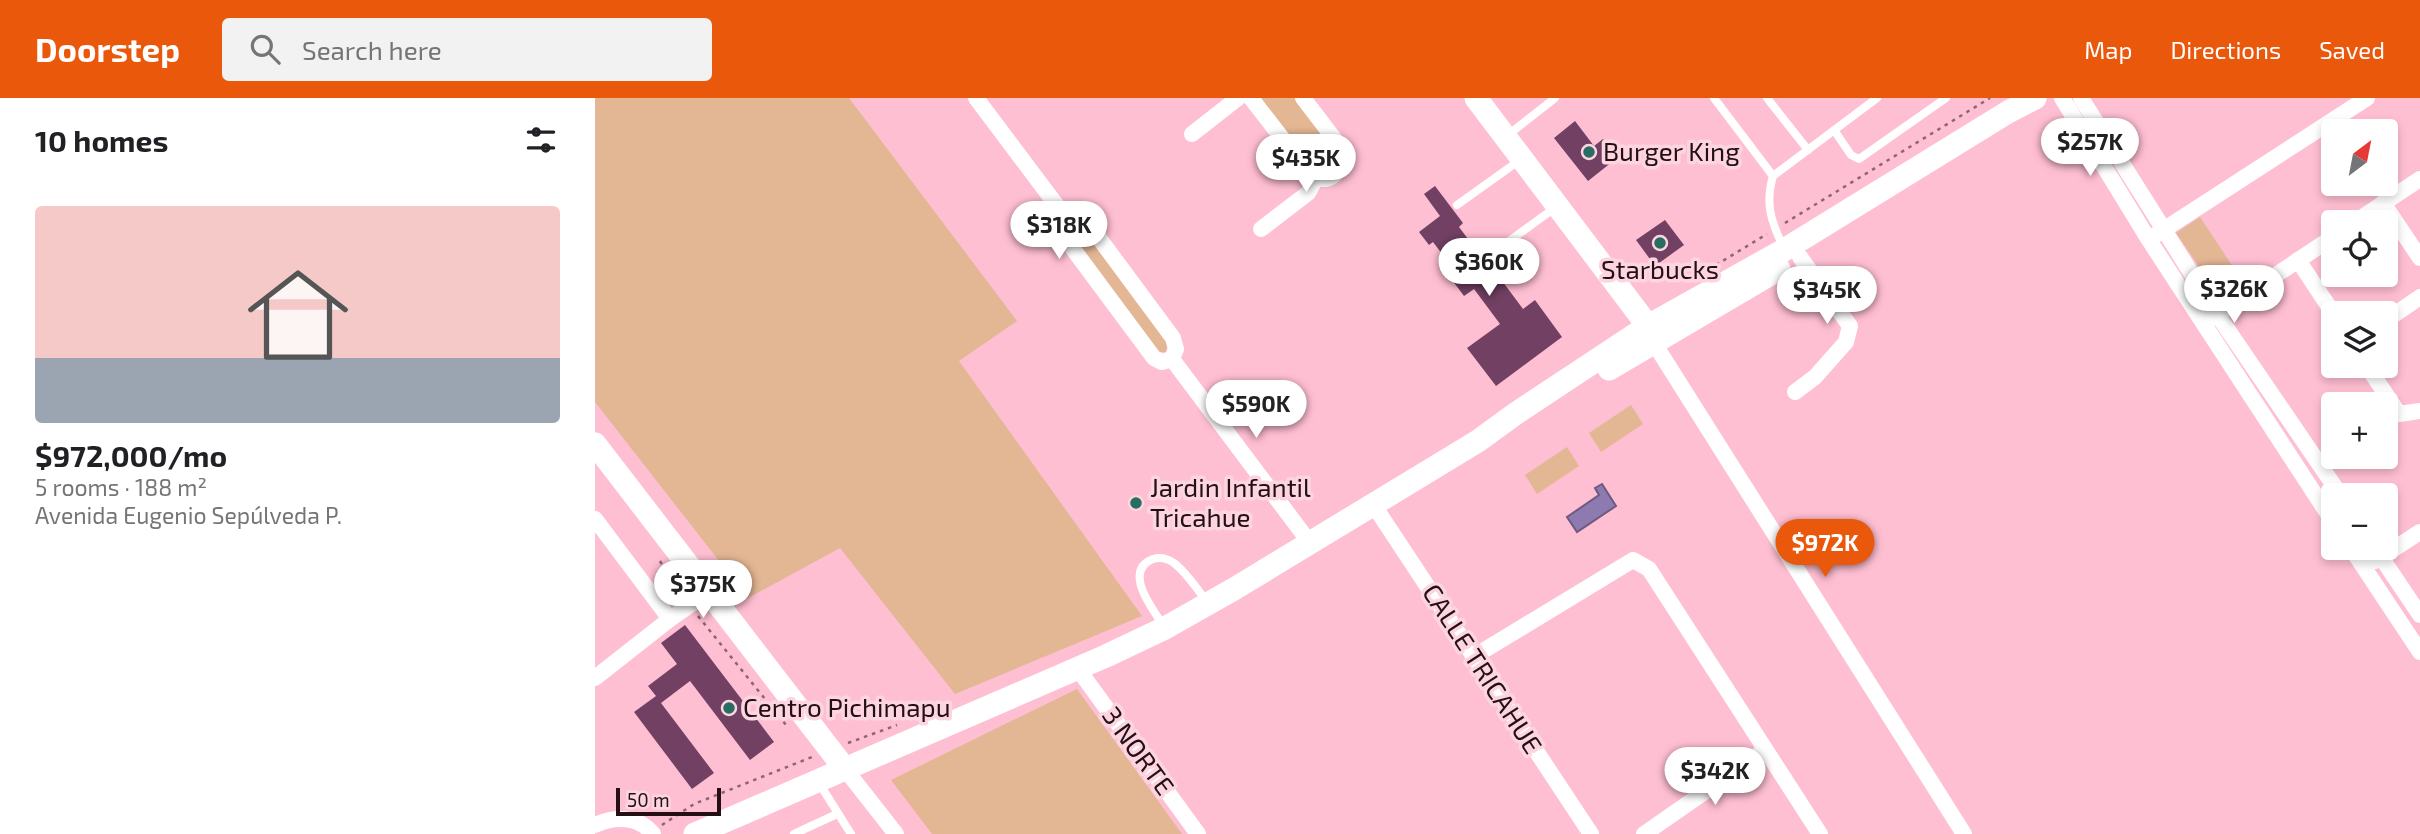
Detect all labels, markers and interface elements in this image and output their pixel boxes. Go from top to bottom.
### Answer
search box [222,18,712,81]
text: Doorstep [35,29,180,69]
icon: search [246,30,284,68]
text: Search here [302,34,442,65]
text: Map [2084,35,2132,64]
text: Directions [2170,35,2281,64]
text: Saved [2319,35,2385,64]
pin: $257K [2041,118,2139,178]
north arrow [2321,119,2397,196]
map controls [2321,119,2398,560]
icon: filters [522,121,560,159]
text: 10 homes [35,122,168,158]
text: $257K [2057,127,2123,155]
pin: $435K [1257,134,1355,194]
place label: Burger King [1603,135,1740,166]
text: $435K [1272,143,1340,171]
marker: Burger King [1581,144,1597,160]
pin: $318K [1010,202,1108,261]
text: $318K [1026,210,1092,238]
button: locate [2321,210,2398,287]
marker: Starbucks [1652,235,1668,251]
pin: $360K [1440,238,1538,298]
text: $360K [1454,247,1524,275]
icon: home [235,252,361,378]
place label: Starbucks [1601,253,1719,284]
pin: $345K [1778,266,1876,326]
pin: $326K [2185,266,2283,325]
text: $326K [2200,274,2268,302]
text: $345K [1793,275,1861,303]
button: layers [2321,301,2398,378]
pin: $590K [1207,380,1305,440]
text: $590K [1222,389,1290,417]
button: + [2321,392,2398,469]
text: $972,000/mo [35,437,227,473]
place label: Jardin Infantil Tricahue [1150,471,1311,532]
text: 5 rooms · 188 m² [35,473,207,501]
button: − [2321,483,2398,560]
marker: Jardin Infantil Tricahue [1128,495,1144,511]
text: Avenida Eugenio Sepúlveda P. [35,501,342,529]
pin: $972K [1776,519,1874,579]
text: $972K [1792,528,1859,556]
pin: $375K [654,560,752,620]
text: $375K [670,569,736,597]
street label: CALLE TRICAHUE [1417,578,1550,759]
place label: Centro Pichimapu [743,691,950,722]
marker: Centro Pichimapu [721,700,737,716]
street label: 3 NORTE [1097,700,1182,800]
pin: $342K [1666,748,1764,807]
text: $342K [1681,756,1749,784]
scale bar [616,785,721,817]
text: 50 m [627,788,670,811]

